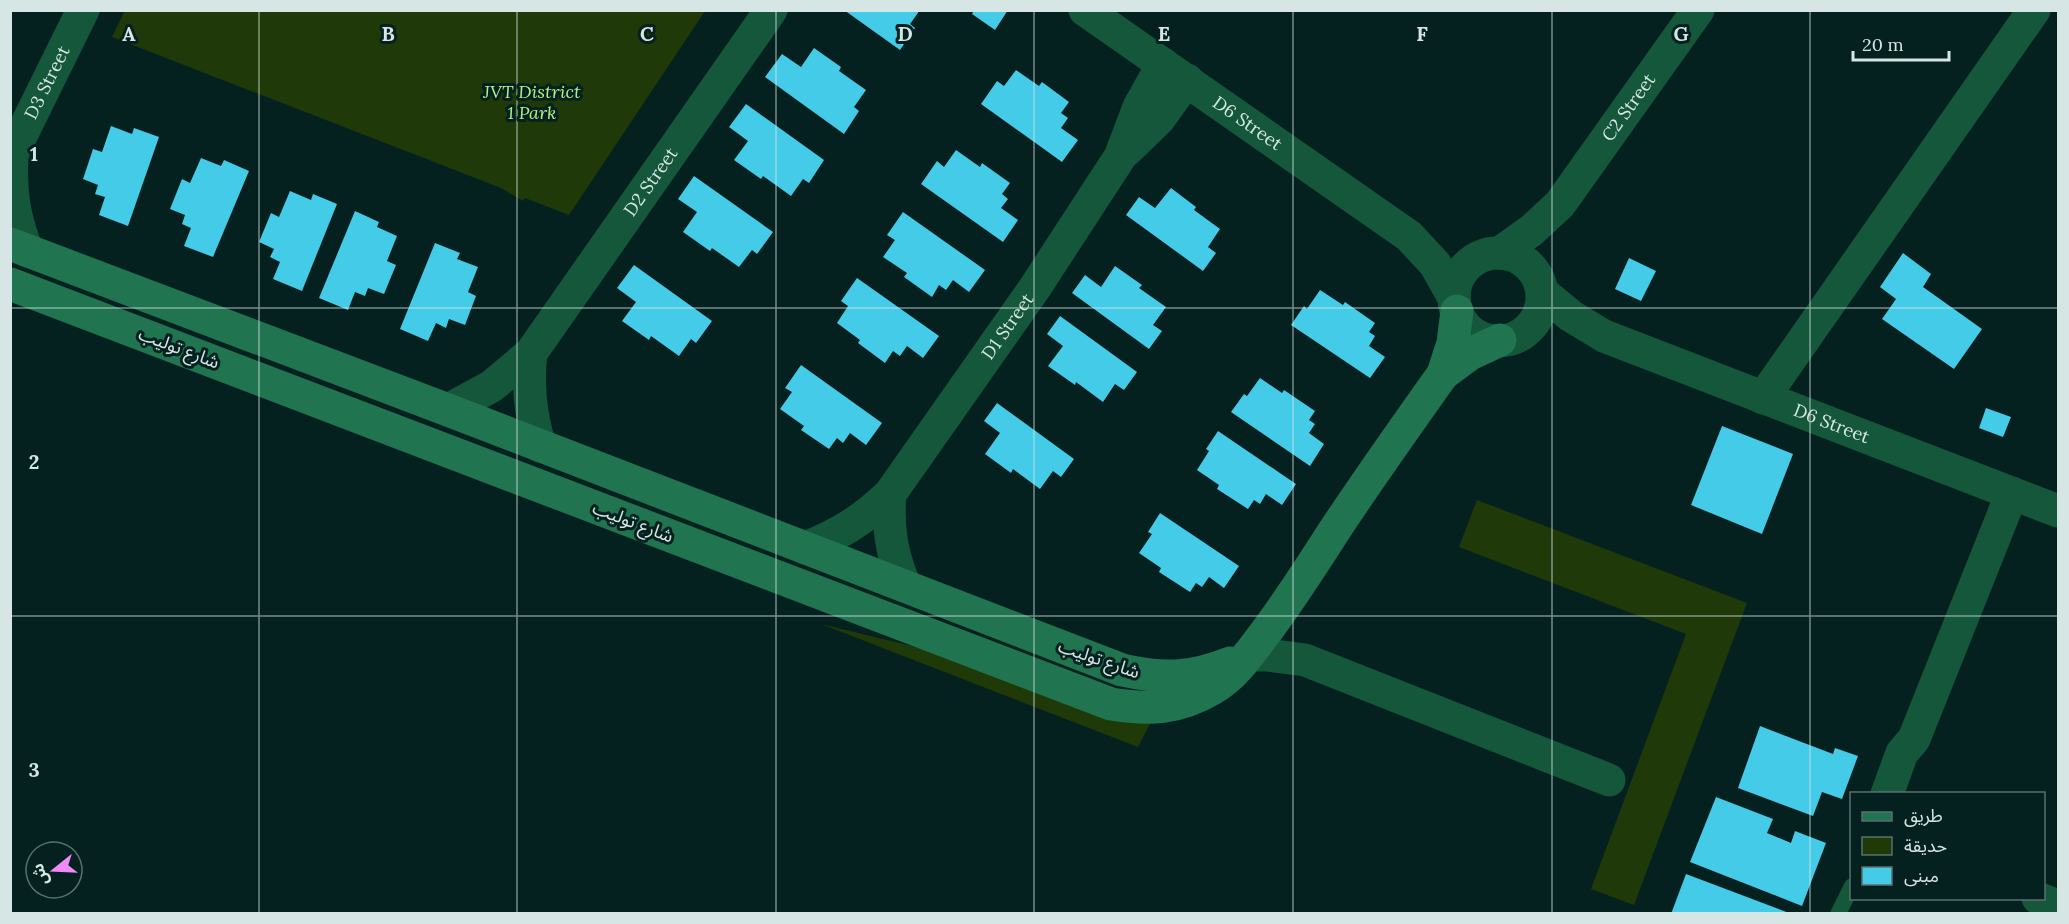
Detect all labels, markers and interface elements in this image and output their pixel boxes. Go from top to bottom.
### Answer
text: A [122,21,136,46]
text: B [381,21,395,46]
text: C [640,21,654,46]
text: D [897,21,913,46]
text: E [1158,21,1170,46]
text: F [1416,21,1428,46]
text: G [1673,21,1689,46]
scale bar [1853,24,1949,62]
text: 20 m [1862,33,1904,56]
street label: D3 Street [19,42,75,123]
street label: C2 Street [1596,69,1660,146]
park label: JVT District 1 Park [482,80,581,124]
street label: D6 Street [1208,91,1287,155]
text: 1 [30,141,38,166]
street label: D2 Street [618,143,682,221]
street label: D1 Street [976,289,1038,364]
street label: شارع توليب [134,322,223,376]
street label: D6 Street [1790,398,1873,448]
text: 2 [29,449,39,474]
street label: شارع توليب [588,496,677,550]
street label: شارع توليب [1054,634,1143,686]
text: 3 [28,757,40,782]
legend [1850,792,2045,900]
text: طريق [1904,804,1943,827]
text: حديقة [1904,834,1947,857]
north arrow [24,840,84,900]
text: ش [27,861,53,888]
text: مبنى [1904,864,1939,887]

